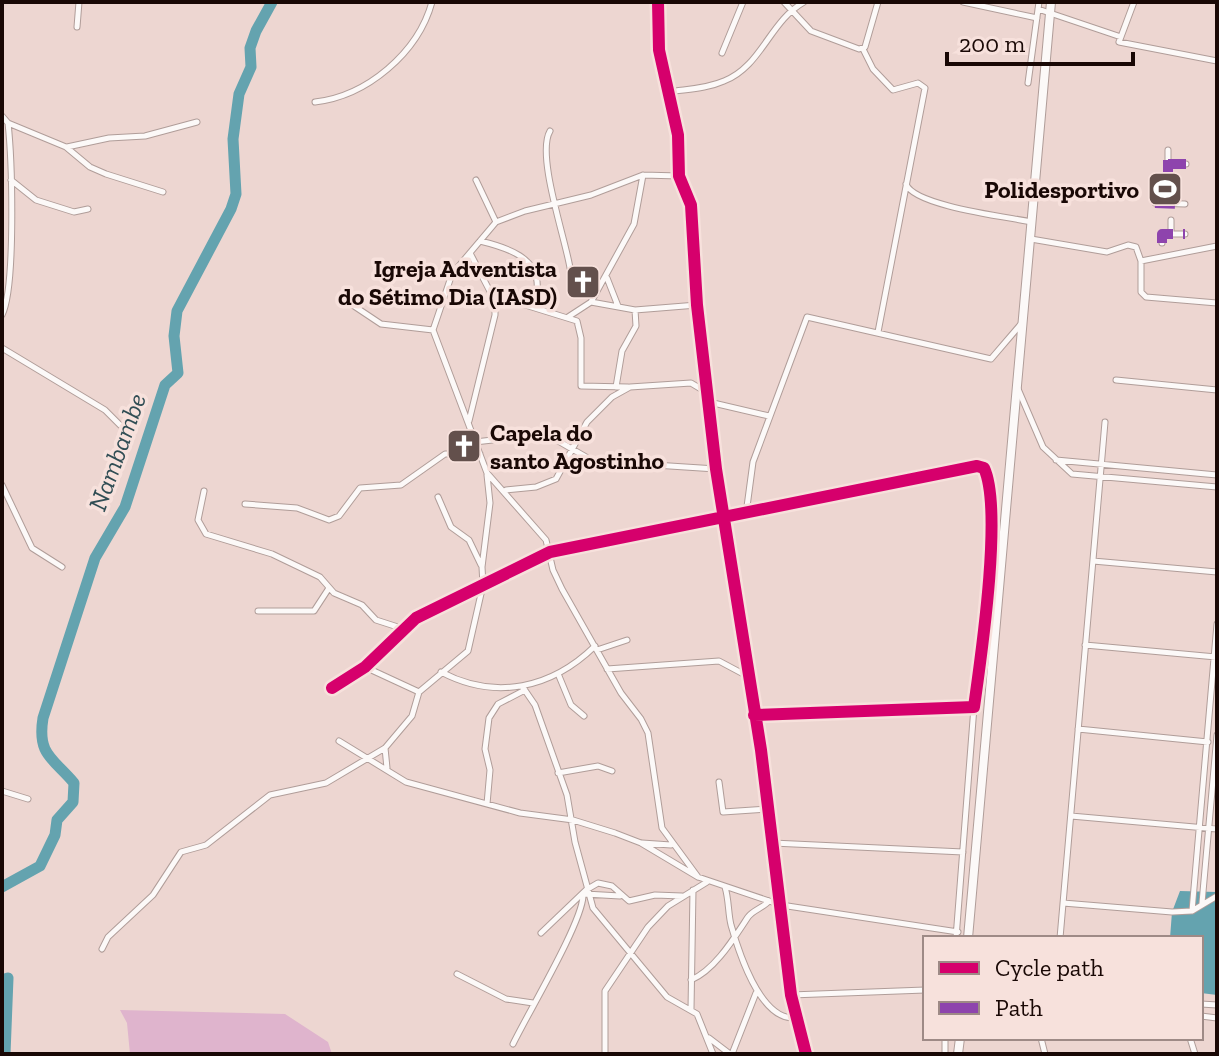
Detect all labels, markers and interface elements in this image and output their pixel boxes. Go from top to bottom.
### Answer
scale bar [947,16,1133,66]
text: 200 m [959,29,1025,58]
sports icon: Polidesportivo [1146,170,1184,208]
place label: Polidesportivo [984,175,1139,204]
place label: Igreja Adventista do Sétimo Dia (IASD) [338,254,557,311]
church icon: Igreja Adventista do Sétimo Dia (IASD) [564,263,602,301]
water label: Nambambe [81,389,153,515]
place label: Capela do santo Agostinho [490,418,665,475]
church icon: Capela do santo Agostinho [445,427,483,465]
legend [923,936,1203,1040]
text: Cycle path [995,953,1104,982]
text: Path [995,993,1043,1022]

